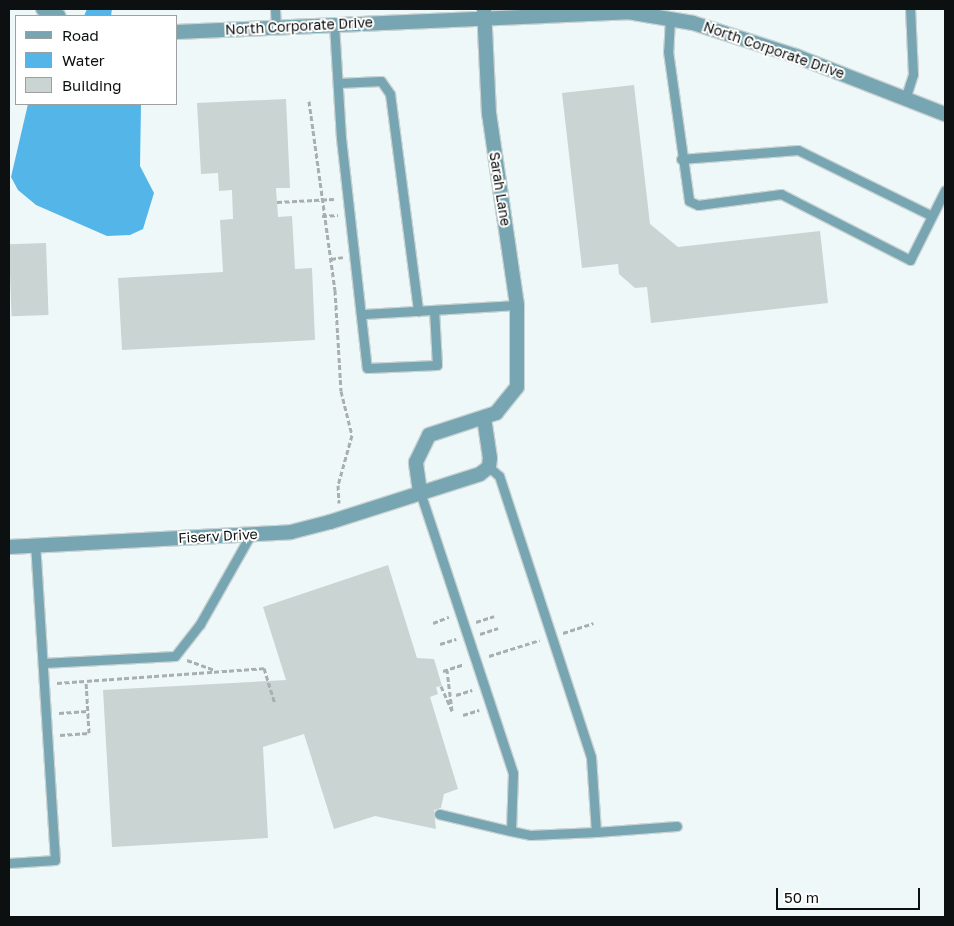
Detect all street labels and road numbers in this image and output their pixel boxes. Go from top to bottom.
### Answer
street label: North Corporate Drive [225,14,373,38]
street label: North Corporate Drive [701,18,847,82]
street label: Sarah Lane [486,151,514,227]
street label: Fiserv Drive [178,526,258,546]

